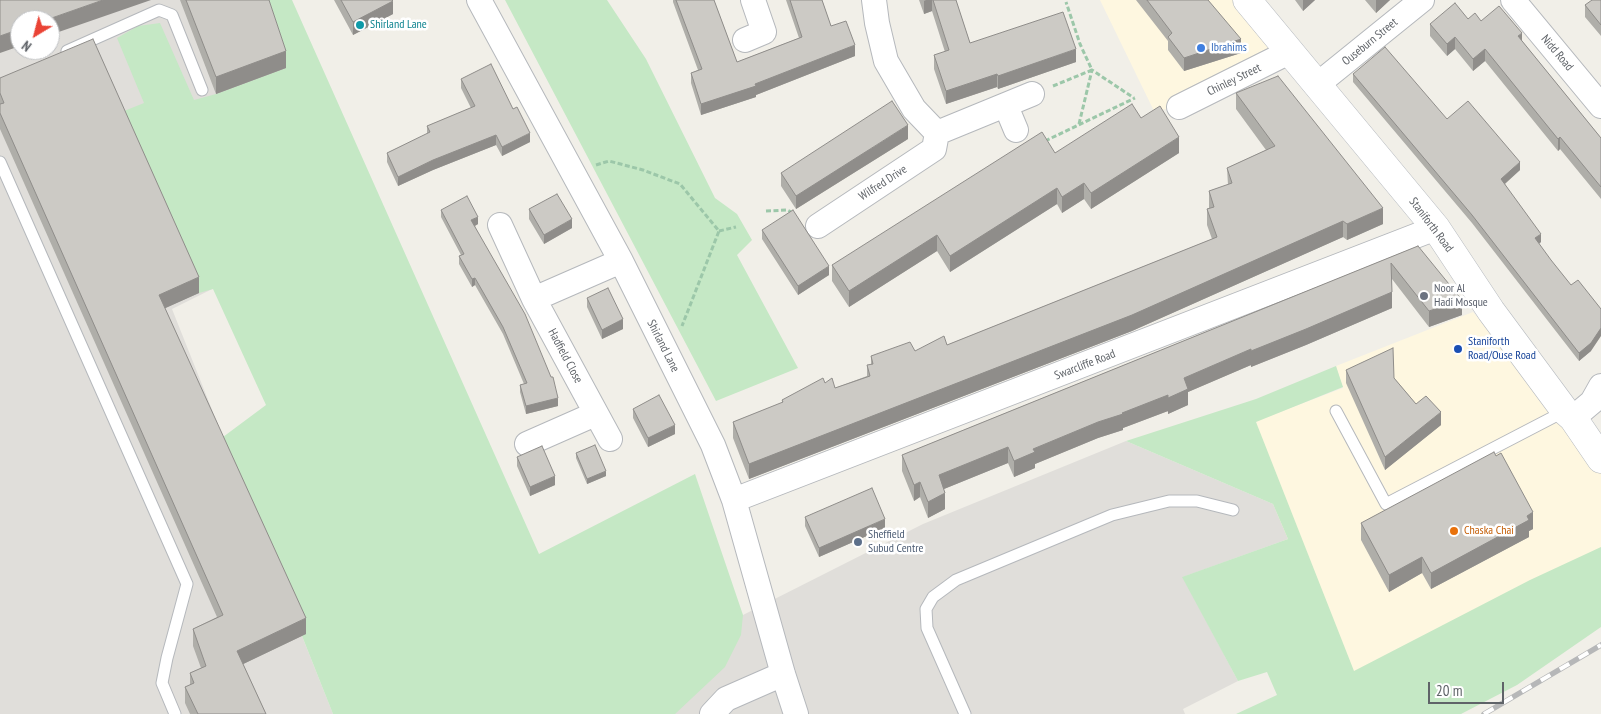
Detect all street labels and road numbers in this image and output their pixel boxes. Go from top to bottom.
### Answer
street label: Ouseburn Street [1339,15,1401,69]
street label: Nidd Road [1538,32,1576,74]
street label: Chinley Street [1205,61,1263,99]
street label: Wilfred Drive [856,162,910,204]
street label: Staniforth Road [1406,195,1456,255]
street label: Shirland Lane [644,317,682,375]
street label: Hadfield Close [545,326,585,386]
street label: Swarcliffe Road [1053,347,1117,383]

